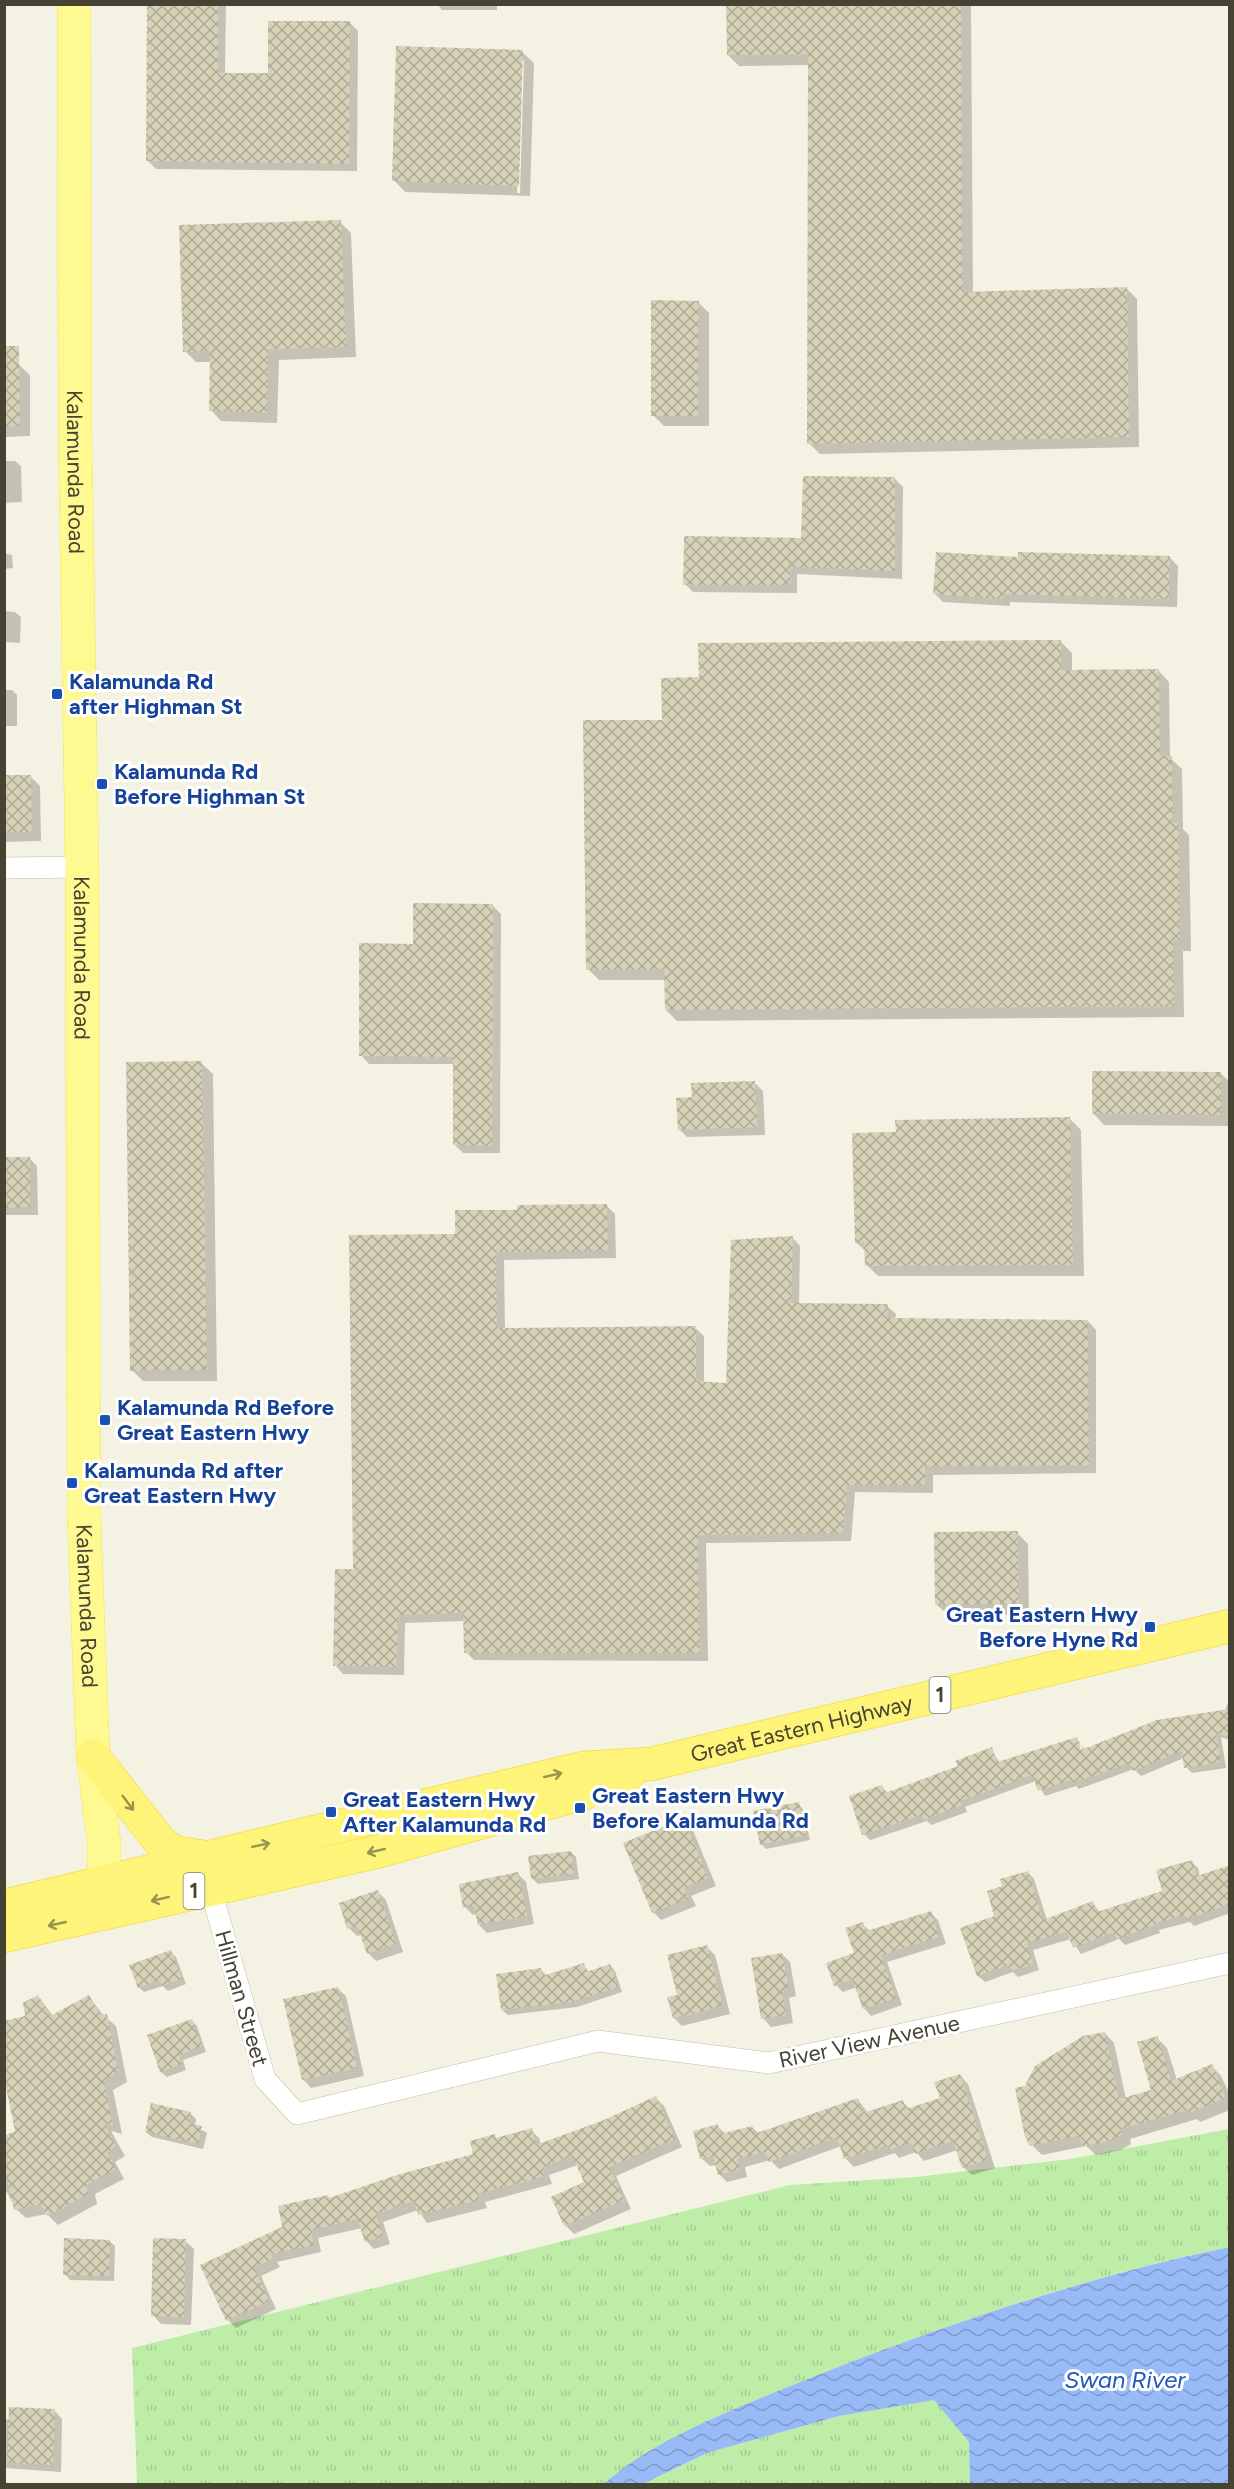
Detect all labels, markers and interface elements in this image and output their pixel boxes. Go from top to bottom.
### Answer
street label: Kalamunda Road [61,390,90,554]
place label: Kalamunda Rd after Highman St [69,668,243,720]
marker: Kalamunda Rd after Highman St [50,687,64,701]
place label: Kalamunda Rd Before Highman St [114,758,306,810]
marker: Kalamunda Rd Before Highman St [95,777,109,791]
street label: Kalamunda Road [68,876,96,1040]
place label: Kalamunda Rd Before Great Eastern Hwy [117,1394,334,1446]
marker: Kalamunda Rd Before Great Eastern Hwy [98,1413,112,1427]
place label: Kalamunda Rd after Great Eastern Hwy [84,1457,284,1509]
marker: Kalamunda Rd after Great Eastern Hwy [65,1476,79,1490]
street label: Kalamunda Road [70,1523,103,1688]
place label: Great Eastern Hwy Before Hyne Rd [946,1601,1138,1653]
marker: Great Eastern Hwy Before Hyne Rd [1143,1620,1157,1634]
road number: 1 [930,1677,950,1713]
street label: Great Eastern Highway [688,1689,916,1768]
one-way arrow [543,1768,562,1780]
place label: Great Eastern Hwy Before Kalamunda Rd [592,1782,809,1834]
place label: Great Eastern Hwy After Kalamunda Rd [343,1786,546,1838]
one-way arrow [122,1794,135,1810]
marker: Great Eastern Hwy Before Kalamunda Rd [573,1801,587,1815]
marker: Great Eastern Hwy After Kalamunda Rd [324,1805,338,1819]
one-way arrow [251,1838,270,1850]
one-way arrow [367,1846,386,1858]
road number: 1 [184,1873,204,1909]
one-way arrow [150,1894,169,1906]
one-way arrow [48,1918,67,1930]
street label: Hillman Street [209,1927,274,2069]
street label: River View Avenue [776,2009,962,2074]
water label: Swan River [1065,2365,1186,2394]

